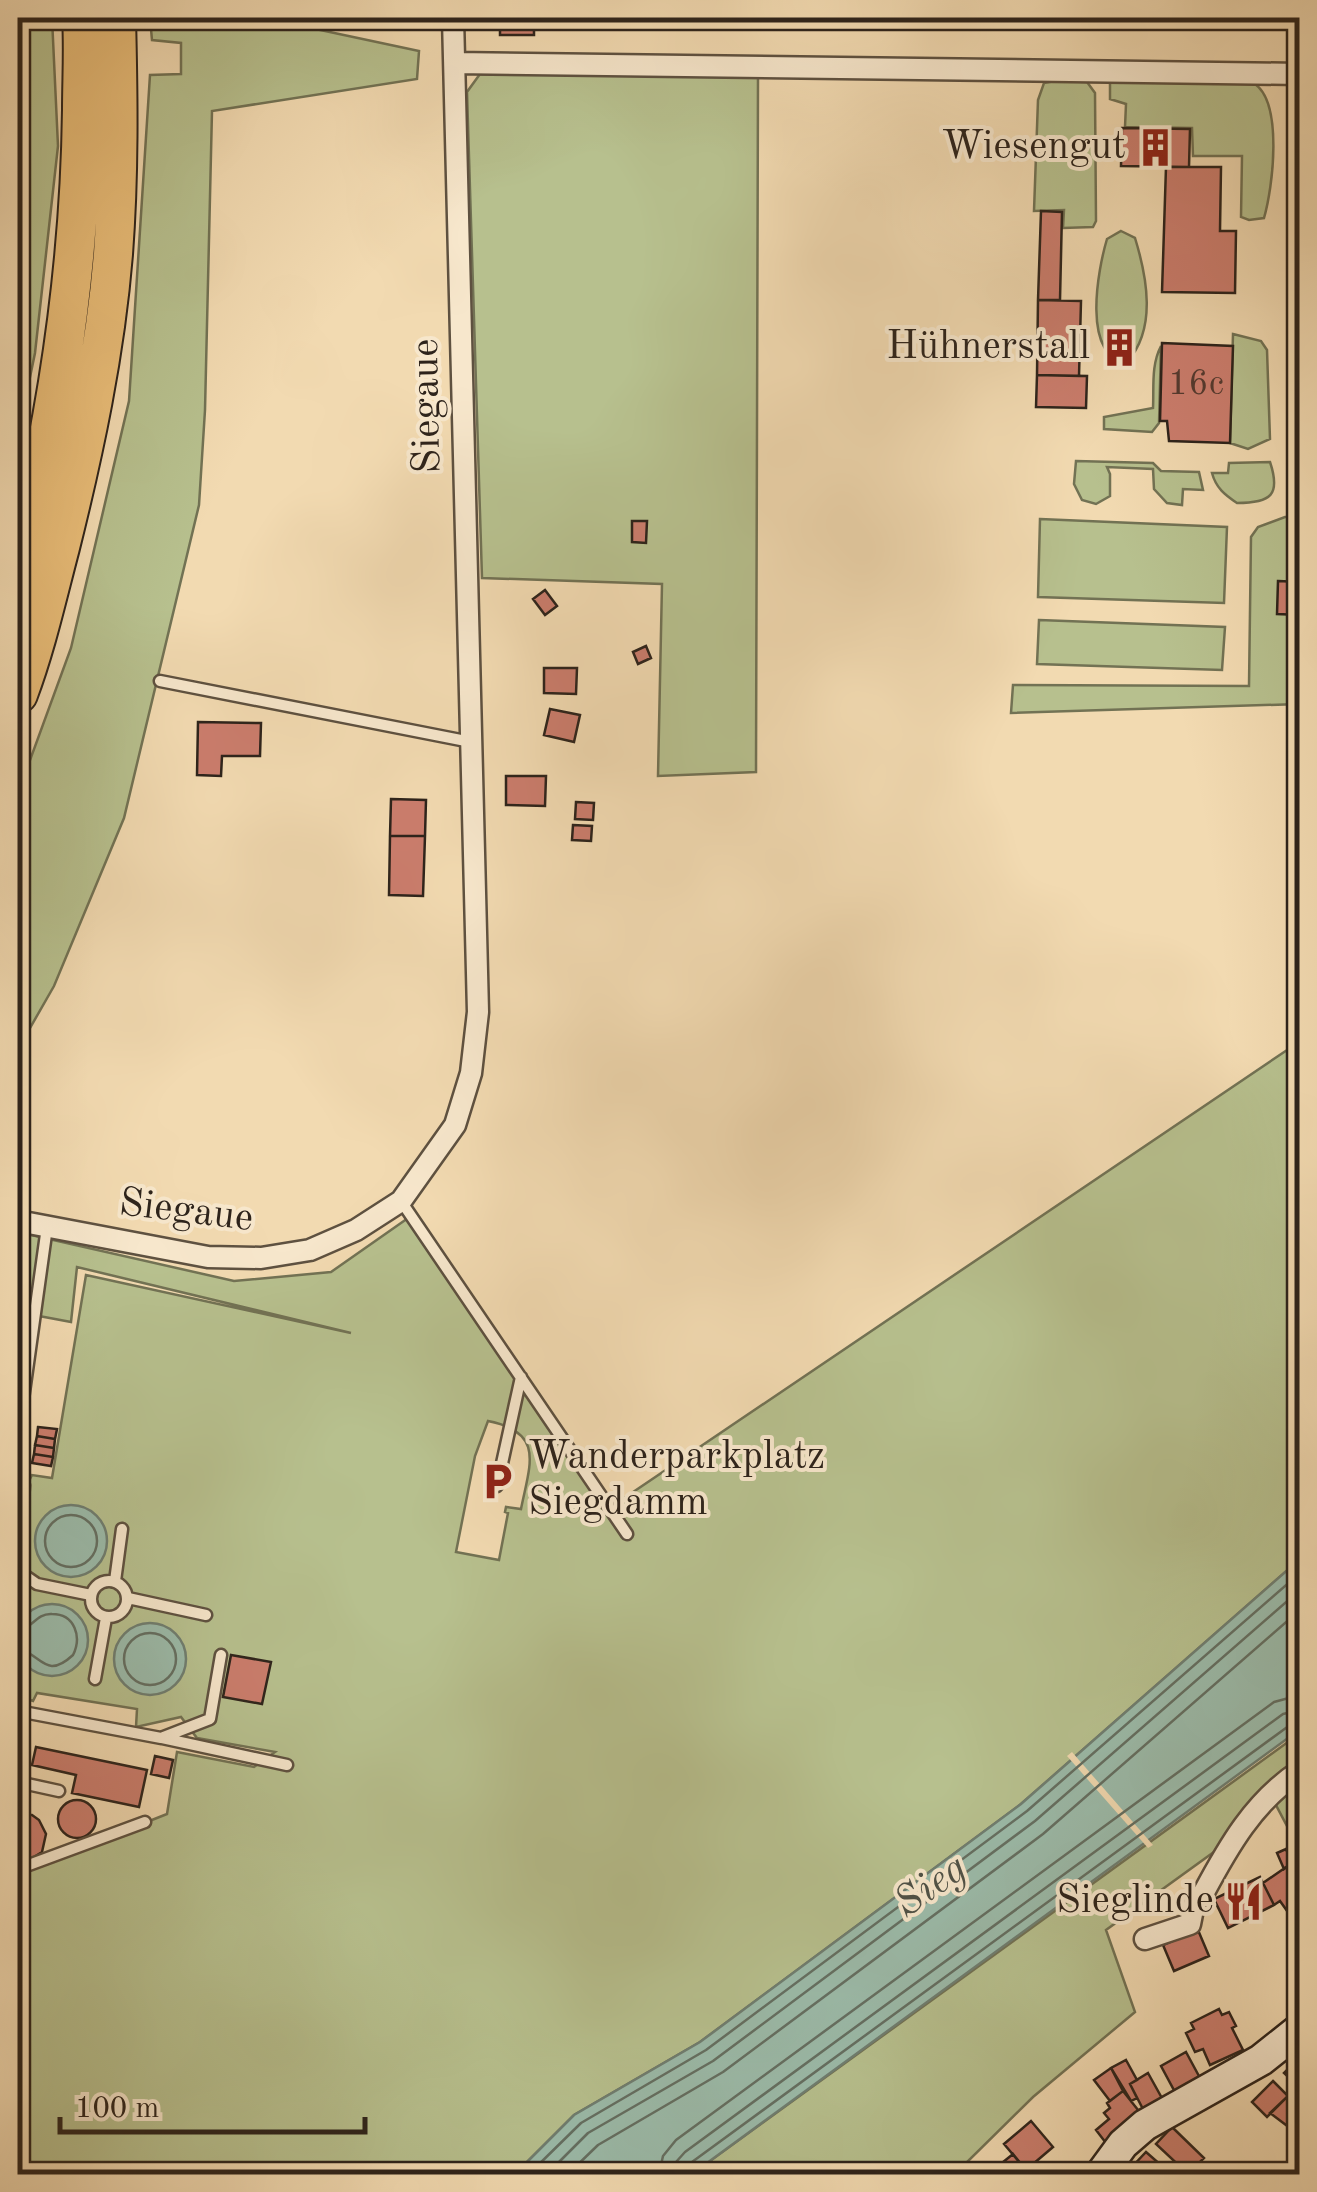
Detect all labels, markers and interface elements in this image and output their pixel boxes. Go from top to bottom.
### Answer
building icon: Wiesengut [1135,127,1177,169]
place label: Wiesengut [942,128,1126,168]
building icon: Hühnerstall [1099,327,1141,369]
place label: Hühnerstall [886,328,1090,368]
street label: Siegaue [407,338,449,474]
house number: 16c [1168,367,1224,402]
street label: Siegaue [117,1184,255,1240]
place label: Wanderparkplatz Siegdamm [528,1438,825,1524]
parking icon: Wanderparkplatz Siegdamm [477,1460,519,1502]
water label: Sieg [887,1848,975,1926]
restaurant icon: Sieglinde [1223,1881,1265,1923]
place label: Sieglinde [1056,1882,1214,1922]
scale bar [60,2072,365,2134]
text: 100 m [75,2094,159,2124]

